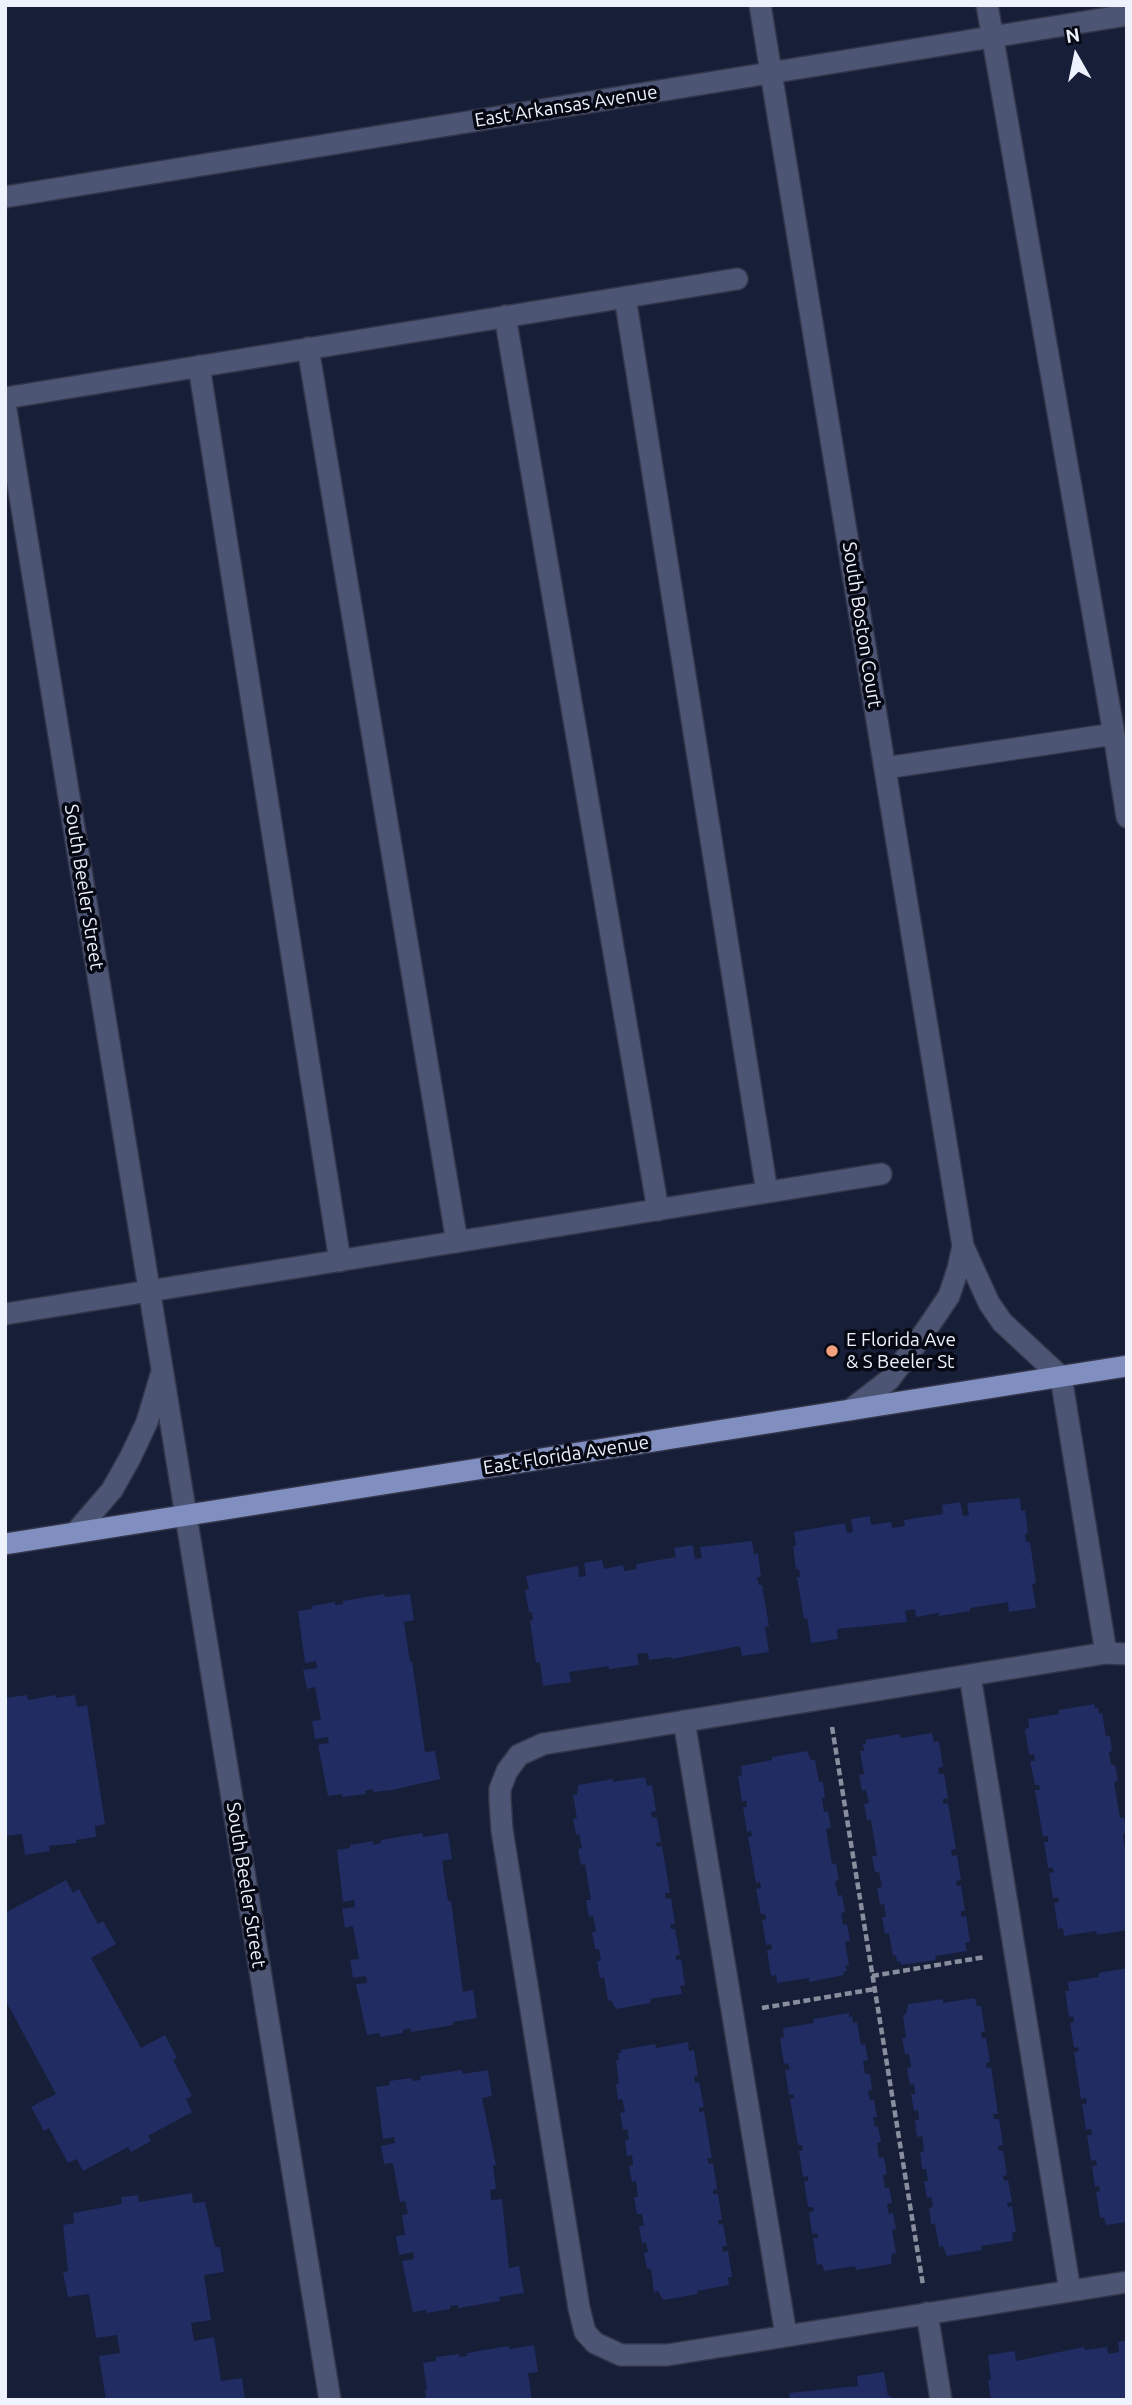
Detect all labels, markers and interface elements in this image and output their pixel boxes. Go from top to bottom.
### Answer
north arrow [1041,21,1111,91]
text: N [1064,23,1081,47]
street label: East Arkansas Avenue [473,80,659,132]
street label: South Boston Court [838,540,886,710]
street label: South Beeler Street [60,802,108,972]
place label: E Florida Ave & S Beeler St [846,1329,956,1373]
marker: E Florida Ave & S Beeler St [824,1343,840,1359]
street label: East Florida Avenue [481,1431,651,1479]
street label: South Beeler Street [222,1800,270,1970]

